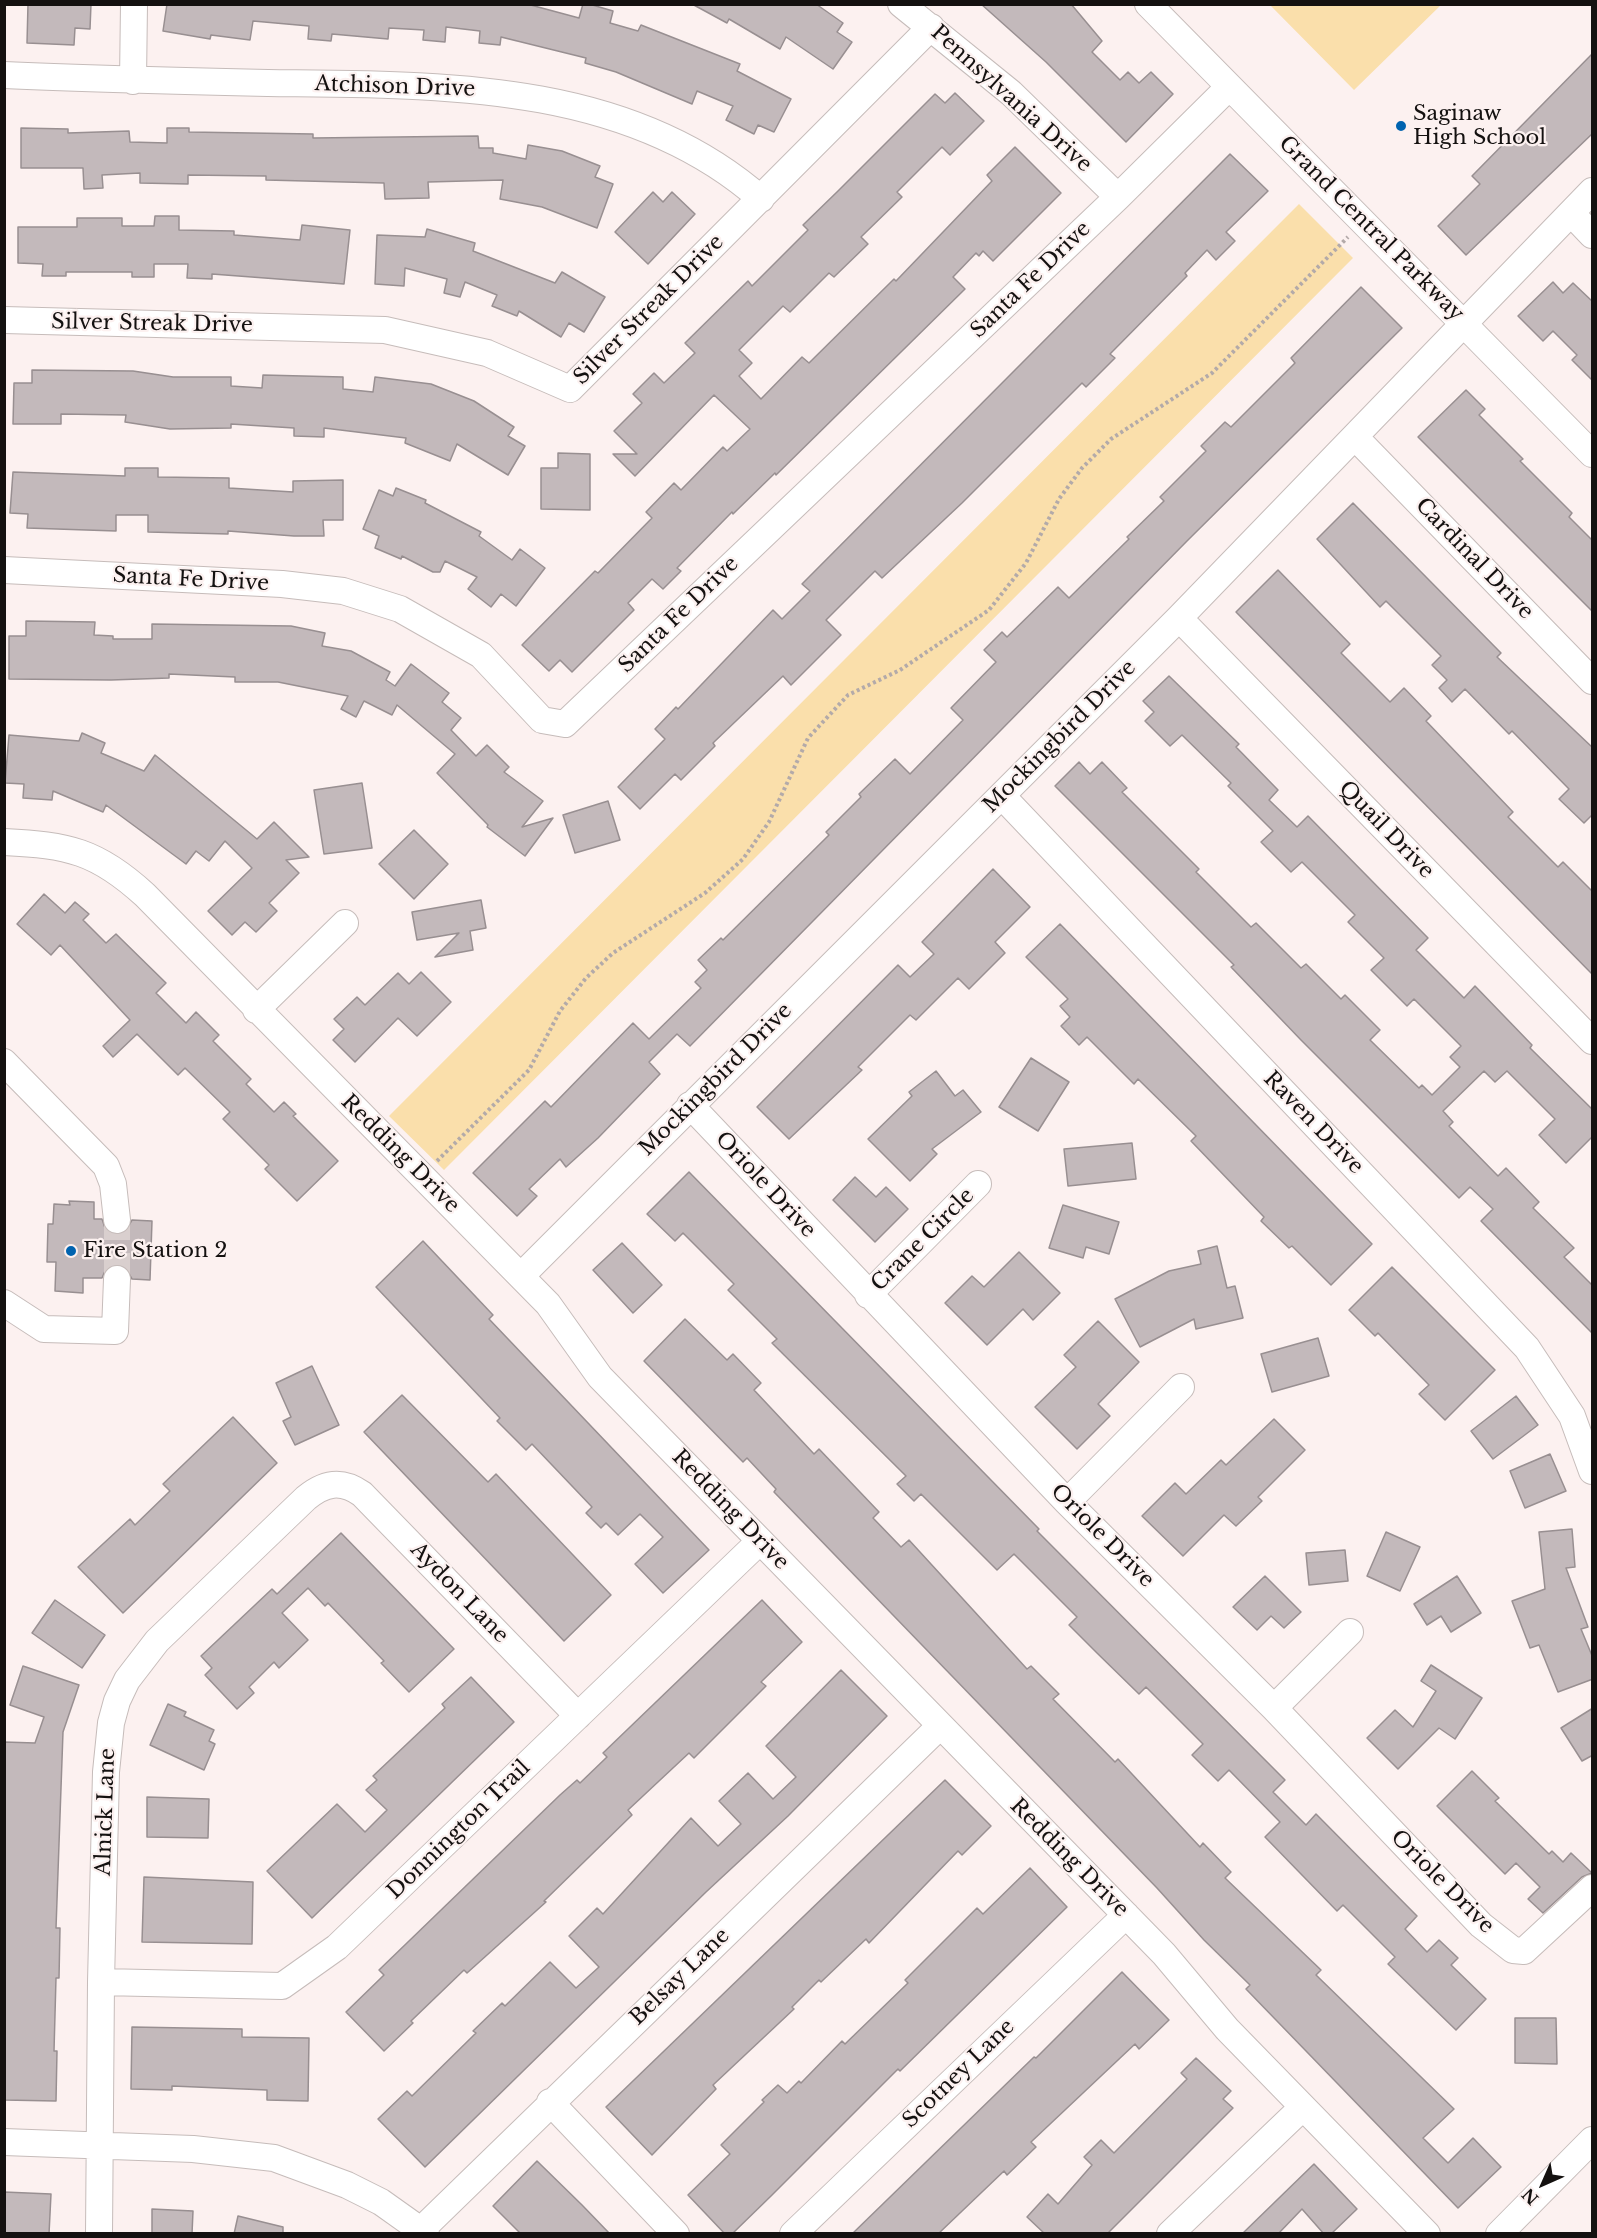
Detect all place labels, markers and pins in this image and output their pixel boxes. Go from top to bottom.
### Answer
place label: Saginaw High School [1413,101,1546,151]
marker: Saginaw High School [1394,119,1408,133]
place label: Fire Station 2 [83,1238,227,1264]
marker: Fire Station 2 [64,1244,78,1258]

